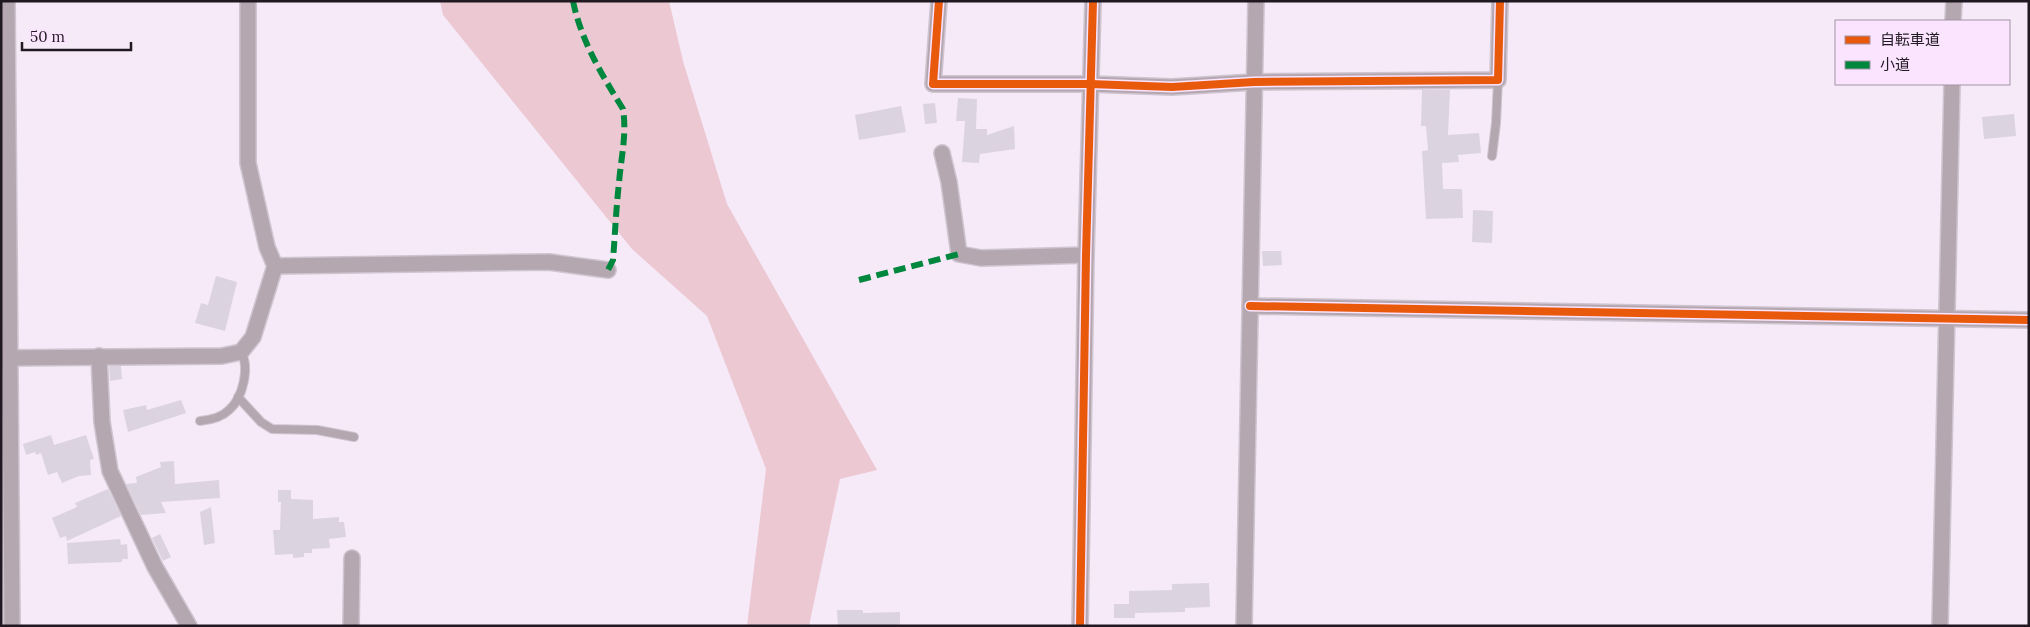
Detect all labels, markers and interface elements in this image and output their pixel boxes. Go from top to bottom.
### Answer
scale bar [22,20,131,52]
legend [1835,20,2010,85]
text: 50 m [30,27,65,46]
text: 自転車道 [1880,30,1940,49]
text: 小道 [1880,55,1910,74]

